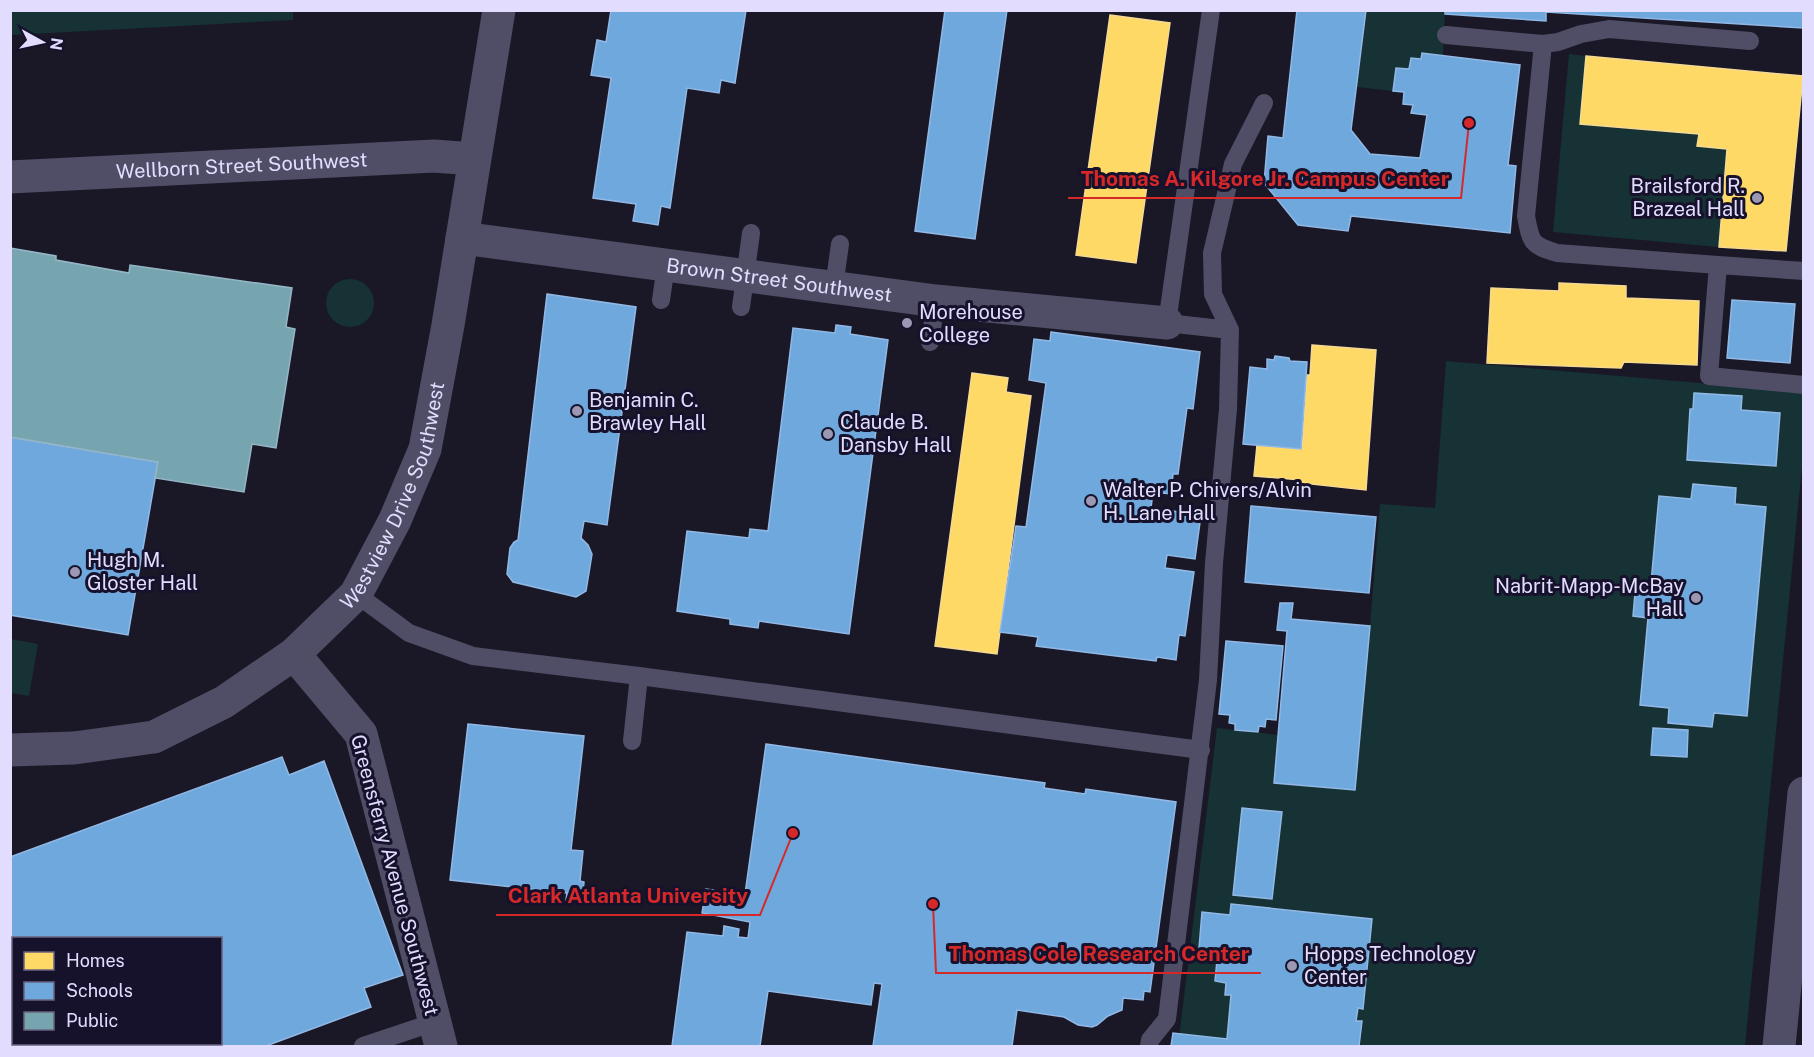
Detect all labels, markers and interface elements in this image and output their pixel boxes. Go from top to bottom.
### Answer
north arrow [12,12,72,72]
text: N [46,36,67,52]
street label: Wellborn Street Southwest [115,147,368,184]
callout: Thomas A. Kilgore Jr. Campus Center [1068,159,1461,198]
text: Thomas A. Kilgore Jr. Campus Center [1081,166,1450,191]
place label: Brailsford R. Brazeal Hall [1631,174,1745,221]
marker: Brailsford R. Brazeal Hall [1750,191,1764,205]
street label: Brown Street Southwest [665,253,893,307]
place label: Morehouse College [919,300,1023,347]
marker: Morehouse College [900,316,914,330]
street label: Westview Drive Southwest [335,380,449,615]
place label: Benjamin C. Brawley Hall [589,388,707,435]
marker: Benjamin C. Brawley Hall [570,404,584,418]
place label: Claude B. Dansby Hall [840,410,952,457]
marker: Claude B. Dansby Hall [821,427,835,441]
place label: Walter P. Chivers/Alvin H. Lane Hall [1103,478,1312,525]
marker: Walter P. Chivers/Alvin H. Lane Hall [1084,494,1098,508]
place label: Hugh M. Gloster Hall [87,548,198,595]
marker: Hugh M. Gloster Hall [68,565,82,579]
place label: Nabrit-Mapp-McBay Hall [1495,574,1684,621]
marker: Nabrit-Mapp-McBay Hall [1689,591,1703,605]
street label: Greensferry Avenue Southwest [346,732,444,1018]
callout: Clark Atlanta University [496,876,760,915]
text: Clark Atlanta University [508,883,748,908]
callout: Thomas Cole Research Center [936,934,1261,973]
legend [12,937,222,1045]
text: Thomas Cole Research Center [949,941,1250,966]
place label: Hopps Technology Center [1304,942,1476,989]
text: Homes [66,950,125,971]
marker: Hopps Technology Center [1285,959,1299,973]
text: Schools [66,980,133,1001]
text: Public [66,1010,118,1031]

